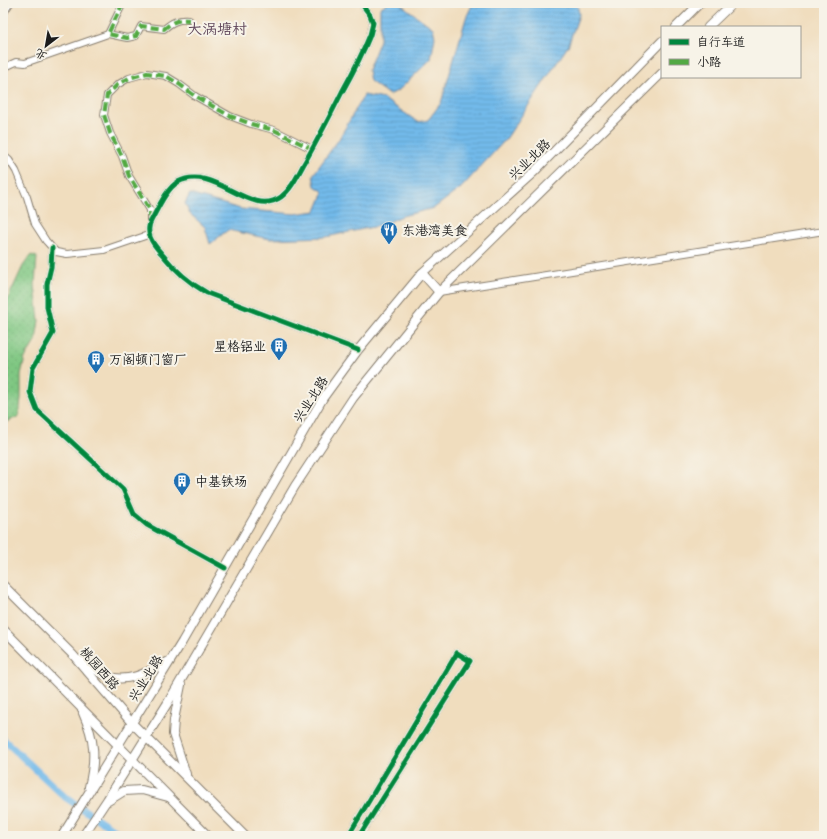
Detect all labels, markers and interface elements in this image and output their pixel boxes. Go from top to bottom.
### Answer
district label: 大涡塘村 [187,19,247,40]
north arrow [26,26,66,66]
legend [661,26,801,78]
text: 自行车道 [697,34,745,51]
text: 北 [33,45,50,63]
text: 小路 [697,54,721,71]
street label: 兴业北路 [505,135,555,184]
restaurant icon: 东港湾美食 [379,220,399,245]
place label: 东港湾美食 [402,222,467,240]
building icon: 星格铝业 [269,336,289,361]
place label: 星格铝业 [214,338,266,356]
building icon: 万阁顿门窗厂 [86,349,106,374]
place label: 万阁顿门窗厂 [109,351,187,369]
street label: 兴业北路 [289,373,333,426]
building icon: 中基铁场 [172,471,192,496]
place label: 中基铁场 [195,473,247,491]
street label: 桃园西路 [75,643,123,694]
street label: 兴业北路 [124,652,167,705]

